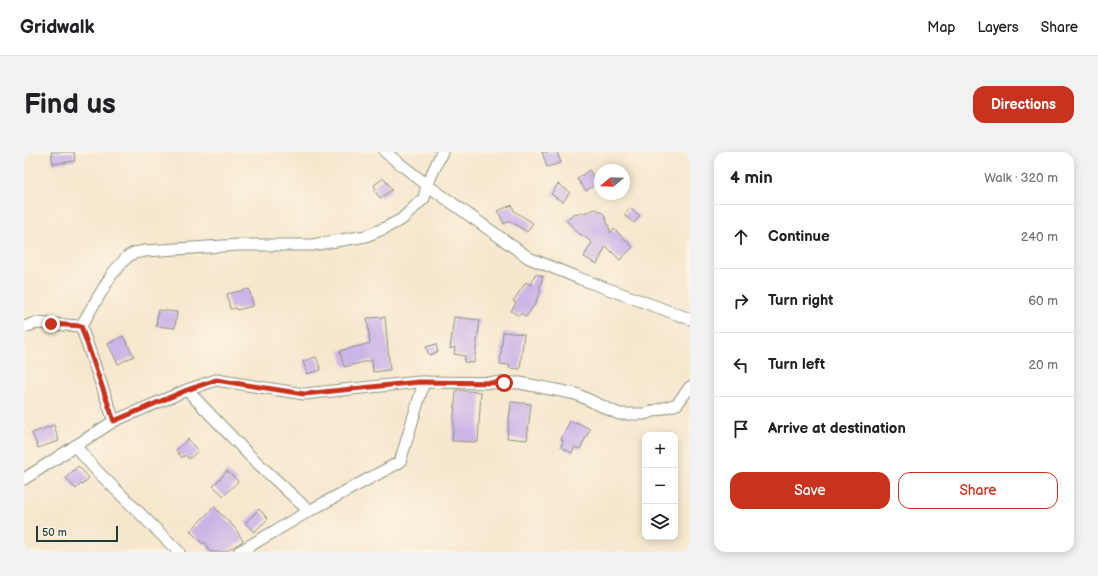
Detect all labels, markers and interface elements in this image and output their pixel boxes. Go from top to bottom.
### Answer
text: Gridwalk [20,16,95,39]
text: Map [927,19,955,36]
text: Layers [977,19,1019,36]
text: Share [1041,19,1078,36]
button: Directions [973,86,1074,123]
text: Find us [24,88,116,121]
north arrow [594,164,630,200]
text: 4 min [730,168,773,188]
text: Walk · 320 m [984,170,1058,186]
icon: ahead [730,226,752,248]
text: Continue [768,227,830,246]
text: 240 m [1021,229,1058,245]
icon: right [730,290,752,312]
text: Turn right [768,291,833,310]
text: 60 m [1028,293,1058,309]
route end [42,315,60,333]
icon: left [730,354,752,376]
text: Turn left [768,355,825,374]
text: 20 m [1028,357,1058,373]
route start [495,374,513,392]
icon: arrive [730,418,752,440]
text: Arrive at destination [768,419,906,438]
map controls [642,432,678,540]
button: + [642,432,678,468]
button: − [642,468,678,504]
button: Save [730,472,890,509]
button: Share [898,472,1058,509]
button: layers [642,504,678,540]
scale bar [36,524,118,543]
text: 50 m [42,526,67,539]

